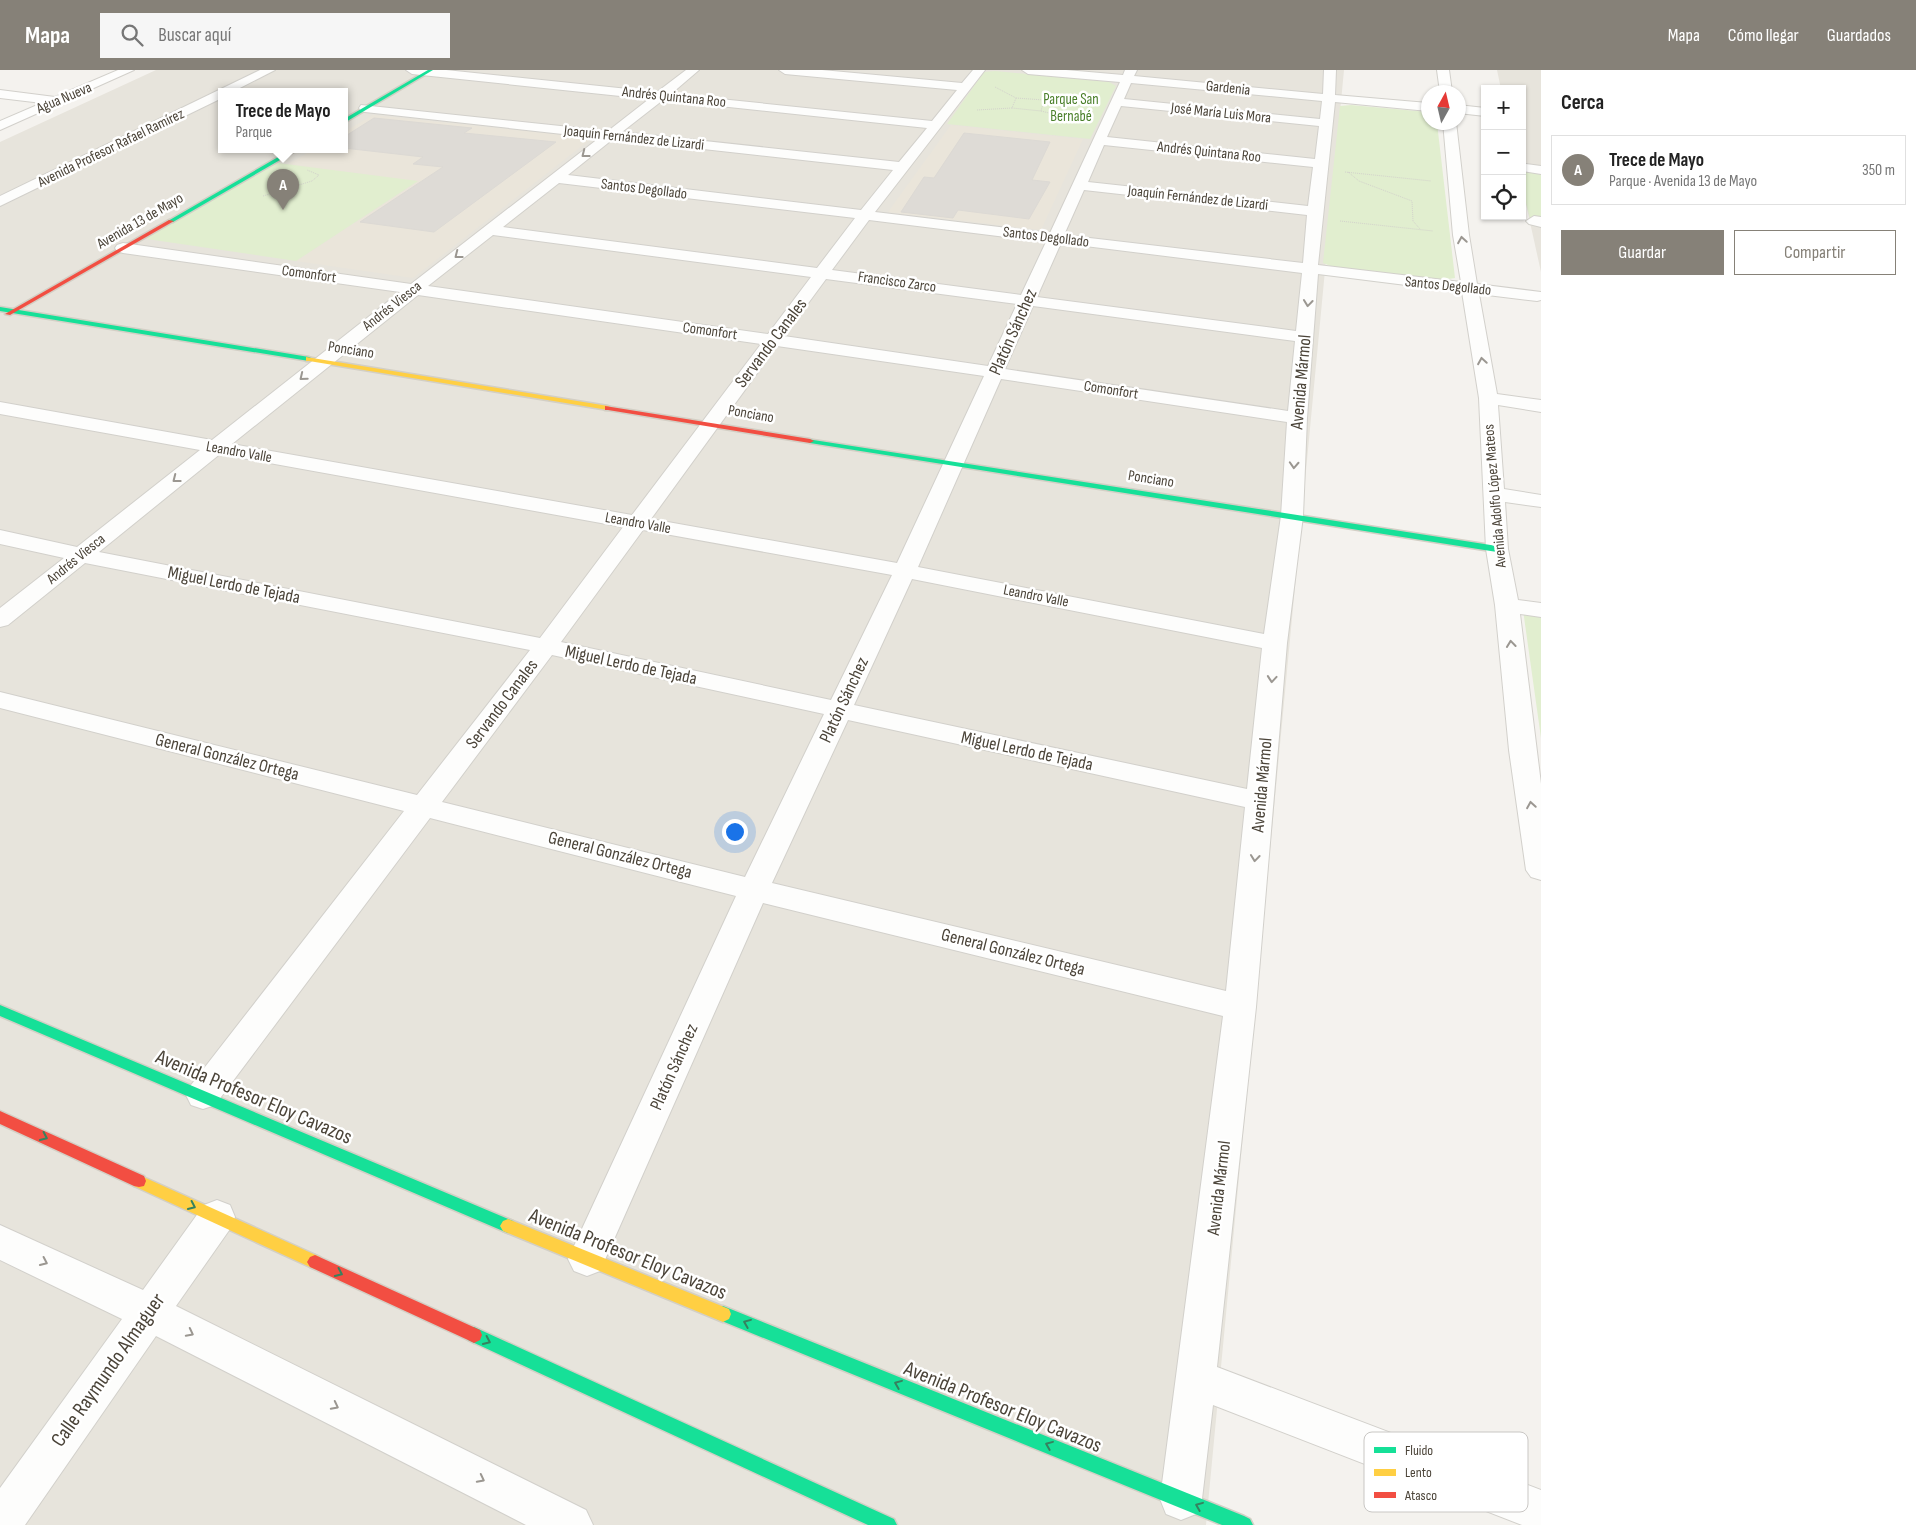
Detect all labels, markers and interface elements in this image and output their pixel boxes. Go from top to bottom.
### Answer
search box [100,13,450,58]
text: Mapa [25,21,70,50]
icon: search [118,21,146,49]
text: Buscar aquí [158,24,231,47]
text: Mapa [1668,25,1700,46]
text: Cómo llegar [1728,25,1799,46]
text: Guardados [1827,25,1891,46]
street label: Gardenia [1205,76,1251,100]
street label: Agua Nueva [33,78,95,119]
street label: Andrés Quintana Roo [620,82,727,112]
north arrow [1421,85,1466,130]
map controls [1481,85,1526,220]
button: + [1481,85,1526,130]
popup [218,88,348,153]
park label: Parque San Bernabé [1043,90,1099,126]
text: Cerca [1561,90,1604,115]
street label: José María Luis Mora [1169,98,1272,128]
text: Trece de Mayo [235,100,331,123]
street label: Avenida Profesor Rafael Ramírez [34,104,188,192]
street label: Joaquín Fernández de Lizardi [562,121,705,155]
text: Parque [235,123,272,142]
button: − [1481,130,1526,175]
street label: Andrés Quintana Roo [1155,137,1262,167]
one-way arrow [582,149,591,158]
text: Trece de Mayo [1609,149,1704,172]
text: A [1574,161,1582,180]
text: 350 m [1862,161,1895,180]
pin: A [267,169,299,210]
text: Parque · Avenida 13 de Mayo [1609,172,1757,191]
street label: Santos Degollado [600,174,688,204]
button: locate [1481,175,1526,220]
street label: Joaquín Fernández de Lizardi [1126,181,1269,215]
street label: Avenida 13 de Mayo [93,189,187,254]
street label: Santos Degollado [1002,222,1090,252]
button: Guardar [1561,230,1724,275]
button: Compartir [1734,230,1896,275]
one-way arrow [1458,236,1468,245]
one-way arrow [455,249,464,257]
street label: Comonfort [280,261,338,287]
street label: Francisco Zarco [857,267,937,297]
street label: Santos Degollado [1404,272,1492,300]
street label: Andrés Viesca [358,277,426,336]
street label: Platón Sánchez [985,285,1042,378]
street label: Servando Canales [731,294,811,392]
one-way arrow [1303,299,1314,307]
street label: Comonfort [681,318,739,344]
street label: Avenida Mármol [1286,334,1316,431]
street label: Ponciano [327,337,375,363]
one-way arrow [1477,356,1487,365]
one-way arrow [299,372,308,381]
street label: Comonfort [1082,376,1140,404]
street label: Ponciano [727,401,775,427]
street label: Avenida Adolfo López Mateos [1479,423,1511,570]
street label: Leandro Valle [205,437,273,467]
one-way arrow [1289,461,1300,469]
street label: Ponciano [1127,466,1175,492]
one-way arrow [173,474,182,483]
street label: Leandro Valle [604,508,672,538]
street label: Andrés Viesca [42,530,109,589]
street label: Miguel Lerdo de Tejada [166,562,302,608]
street label: Leandro Valle [1002,580,1070,612]
one-way arrow [1506,639,1517,647]
street label: Miguel Lerdo de Tejada [563,641,699,689]
street label: Platón Sánchez [815,653,873,746]
street label: Servando Canales [462,655,542,753]
one-way arrow [1267,675,1278,683]
street label: Miguel Lerdo de Tejada [959,727,1095,775]
street label: General González Ortega [153,729,301,785]
street label: Avenida Mármol [1247,737,1277,834]
one-way arrow [1526,801,1537,809]
your location [722,819,748,845]
street label: General González Ortega [546,827,694,883]
one-way arrow [1250,854,1261,862]
street label: General González Ortega [939,924,1087,980]
street label: Platón Sánchez [646,1020,703,1113]
street label: Avenida Profesor Eloy Cavazos [151,1044,356,1150]
one-way arrow [39,1131,48,1141]
street label: Avenida Mármol [1203,1140,1235,1237]
one-way arrow [187,1199,196,1210]
street label: Avenida Profesor Eloy Cavazos [525,1203,730,1305]
one-way arrow [39,1256,48,1267]
one-way arrow [334,1267,343,1278]
street label: Calle Raymundo Almaguer [46,1289,170,1451]
one-way arrow [743,1319,752,1330]
one-way arrow [185,1327,194,1337]
one-way arrow [482,1334,491,1345]
street label: Avenida Profesor Eloy Cavazos [900,1356,1105,1458]
one-way arrow [894,1380,903,1391]
one-way arrow [330,1400,339,1410]
legend [1364,1432,1528,1512]
one-way arrow [1045,1441,1053,1451]
text: Fluido [1405,1442,1433,1459]
text: Lento [1405,1464,1432,1481]
one-way arrow [475,1473,484,1483]
text: Atasco [1404,1487,1437,1504]
one-way arrow [1195,1502,1204,1513]

